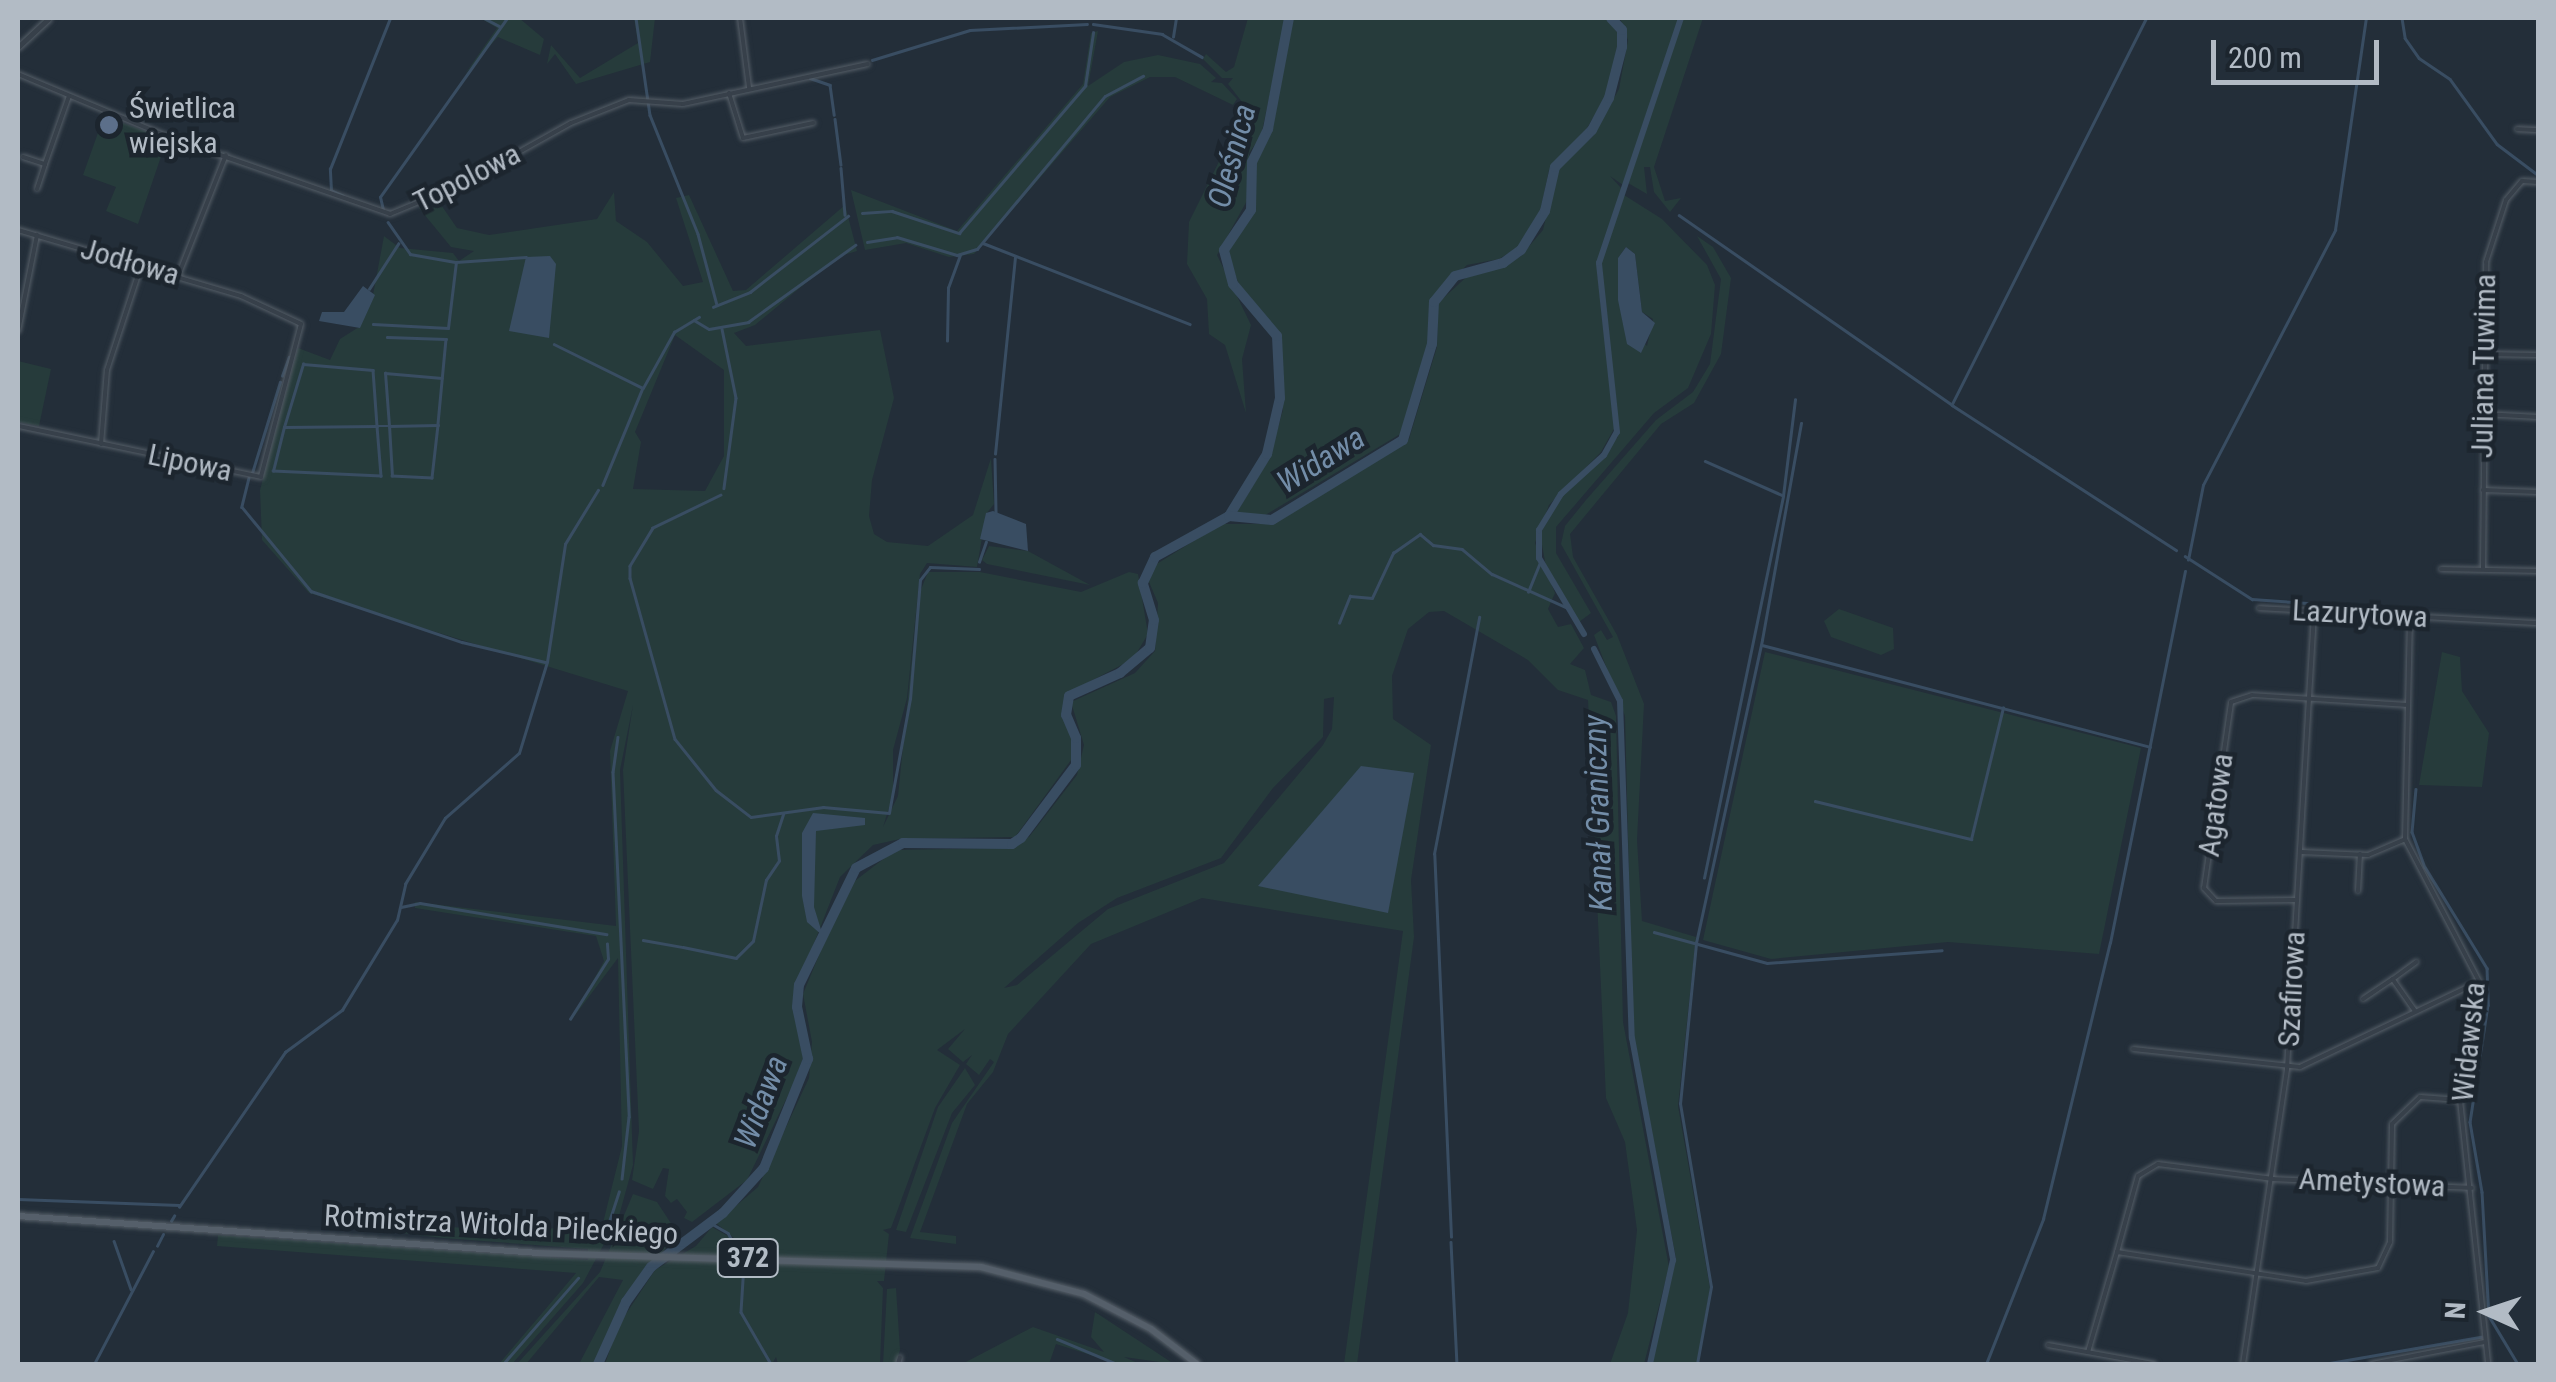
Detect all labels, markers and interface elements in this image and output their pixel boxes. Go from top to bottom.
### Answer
scale bar [2216,20,2384,82]
text: 200 m [2228,40,2302,75]
place label: Świetlica wiejska [129,90,236,160]
water label: Oleśnica [1200,100,1264,212]
marker: Świetlica wiejska [98,114,120,136]
street label: Topolowa [408,136,526,220]
street label: Jodłowa [77,231,183,293]
street label: Juliana Tuwima [2464,273,2504,459]
water label: Widawa [1270,418,1372,502]
street label: Lipowa [145,437,235,489]
street label: Lazurytowa [2291,592,2429,636]
water label: Kanał Graniczny [1575,714,1621,912]
street label: Agatowa [2191,751,2241,859]
street label: Szafirowa [2271,930,2313,1048]
street label: Widawska [2445,980,2493,1104]
water label: Widawa [726,1050,796,1154]
street label: Ametystowa [2298,1161,2446,1205]
street label: Rotmistrza Witolda Pileckiego [323,1198,679,1252]
road number: 372 [716,1235,780,1281]
north arrow [2436,1262,2536,1362]
text: N [2439,1301,2472,1320]

